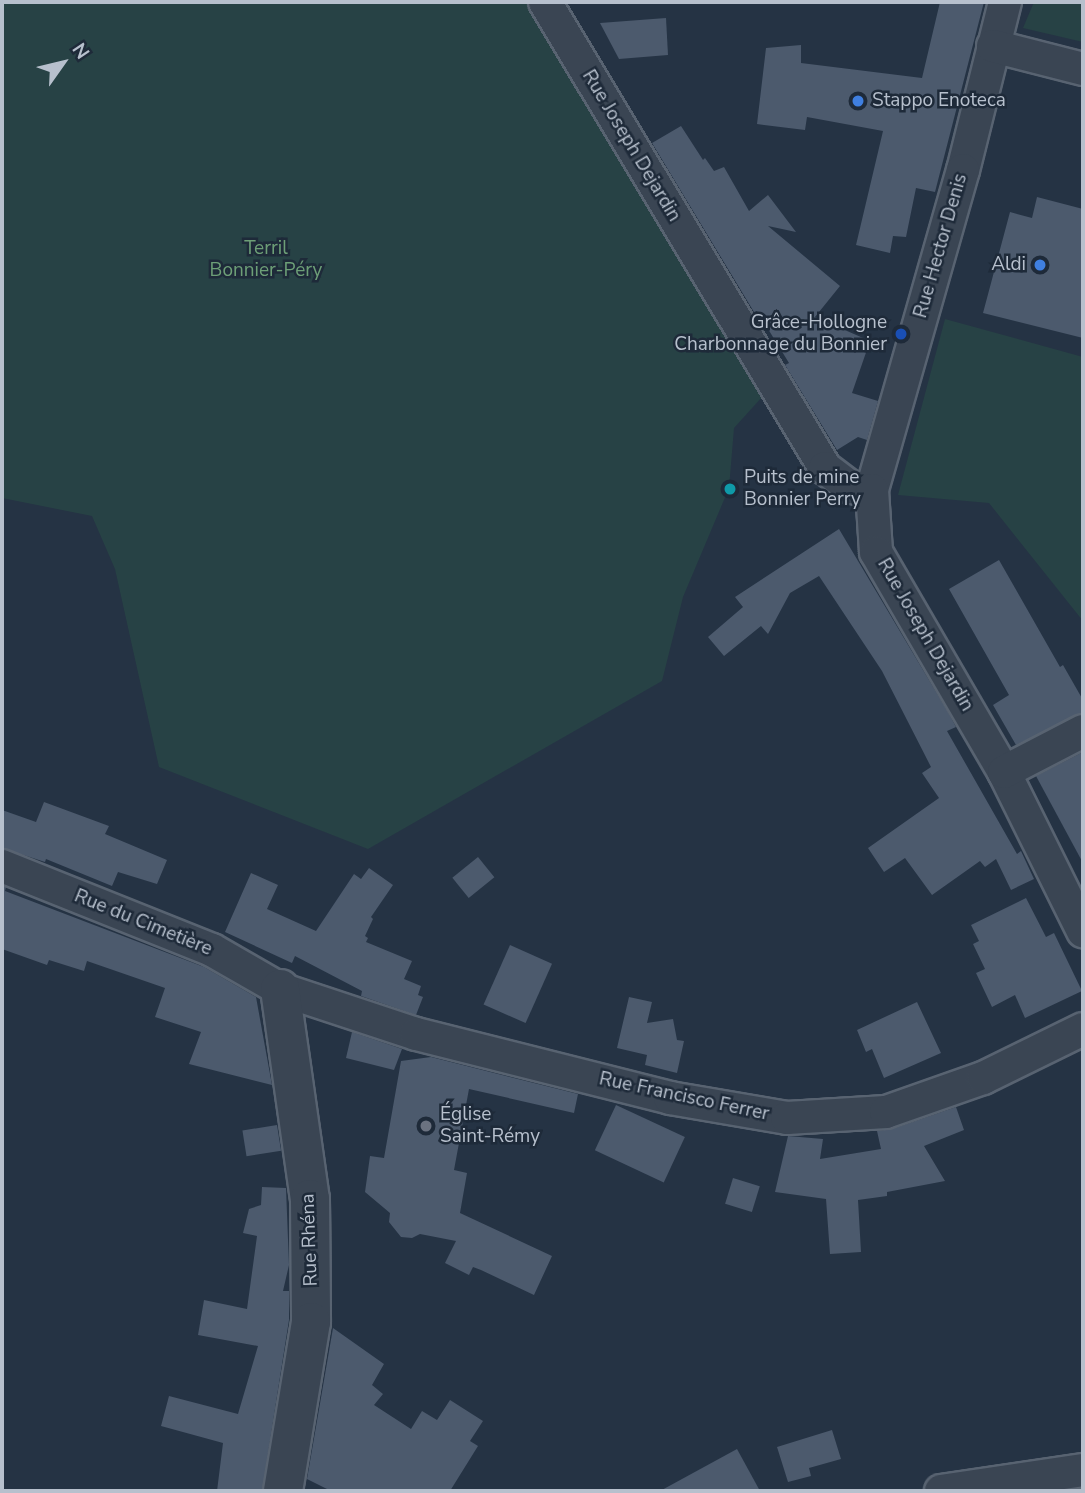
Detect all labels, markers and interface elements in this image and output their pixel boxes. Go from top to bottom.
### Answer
north arrow [28,28,98,98]
text: N [66,38,95,64]
street label: Rue Joseph Dejardin [577,66,685,226]
place label: Stappo Enoteca [872,90,1006,112]
marker: Stappo Enoteca [850,93,866,109]
street label: Rue Hector Denis [909,171,973,321]
park label: Terril Bonnier-Péry [210,238,322,282]
place label: Aldi [991,254,1026,276]
marker: Aldi [1032,257,1048,273]
place label: Grâce-Hollogne Charbonnage du Bonnier [674,312,887,356]
marker: Grâce-Hollogne Charbonnage du Bonnier [893,326,909,342]
place label: Puits de mine Bonnier Perry [744,467,861,511]
marker: Puits de mine Bonnier Perry [722,481,738,497]
street label: Rue Joseph Dejardin [872,554,978,716]
street label: Rue du Cimetière [71,885,215,961]
street label: Rue Francisco Ferrer [597,1068,771,1126]
place label: Église Saint-Rémy [440,1104,540,1148]
marker: Église Saint-Rémy [418,1118,434,1134]
street label: Rue Rhéna [297,1193,323,1287]

